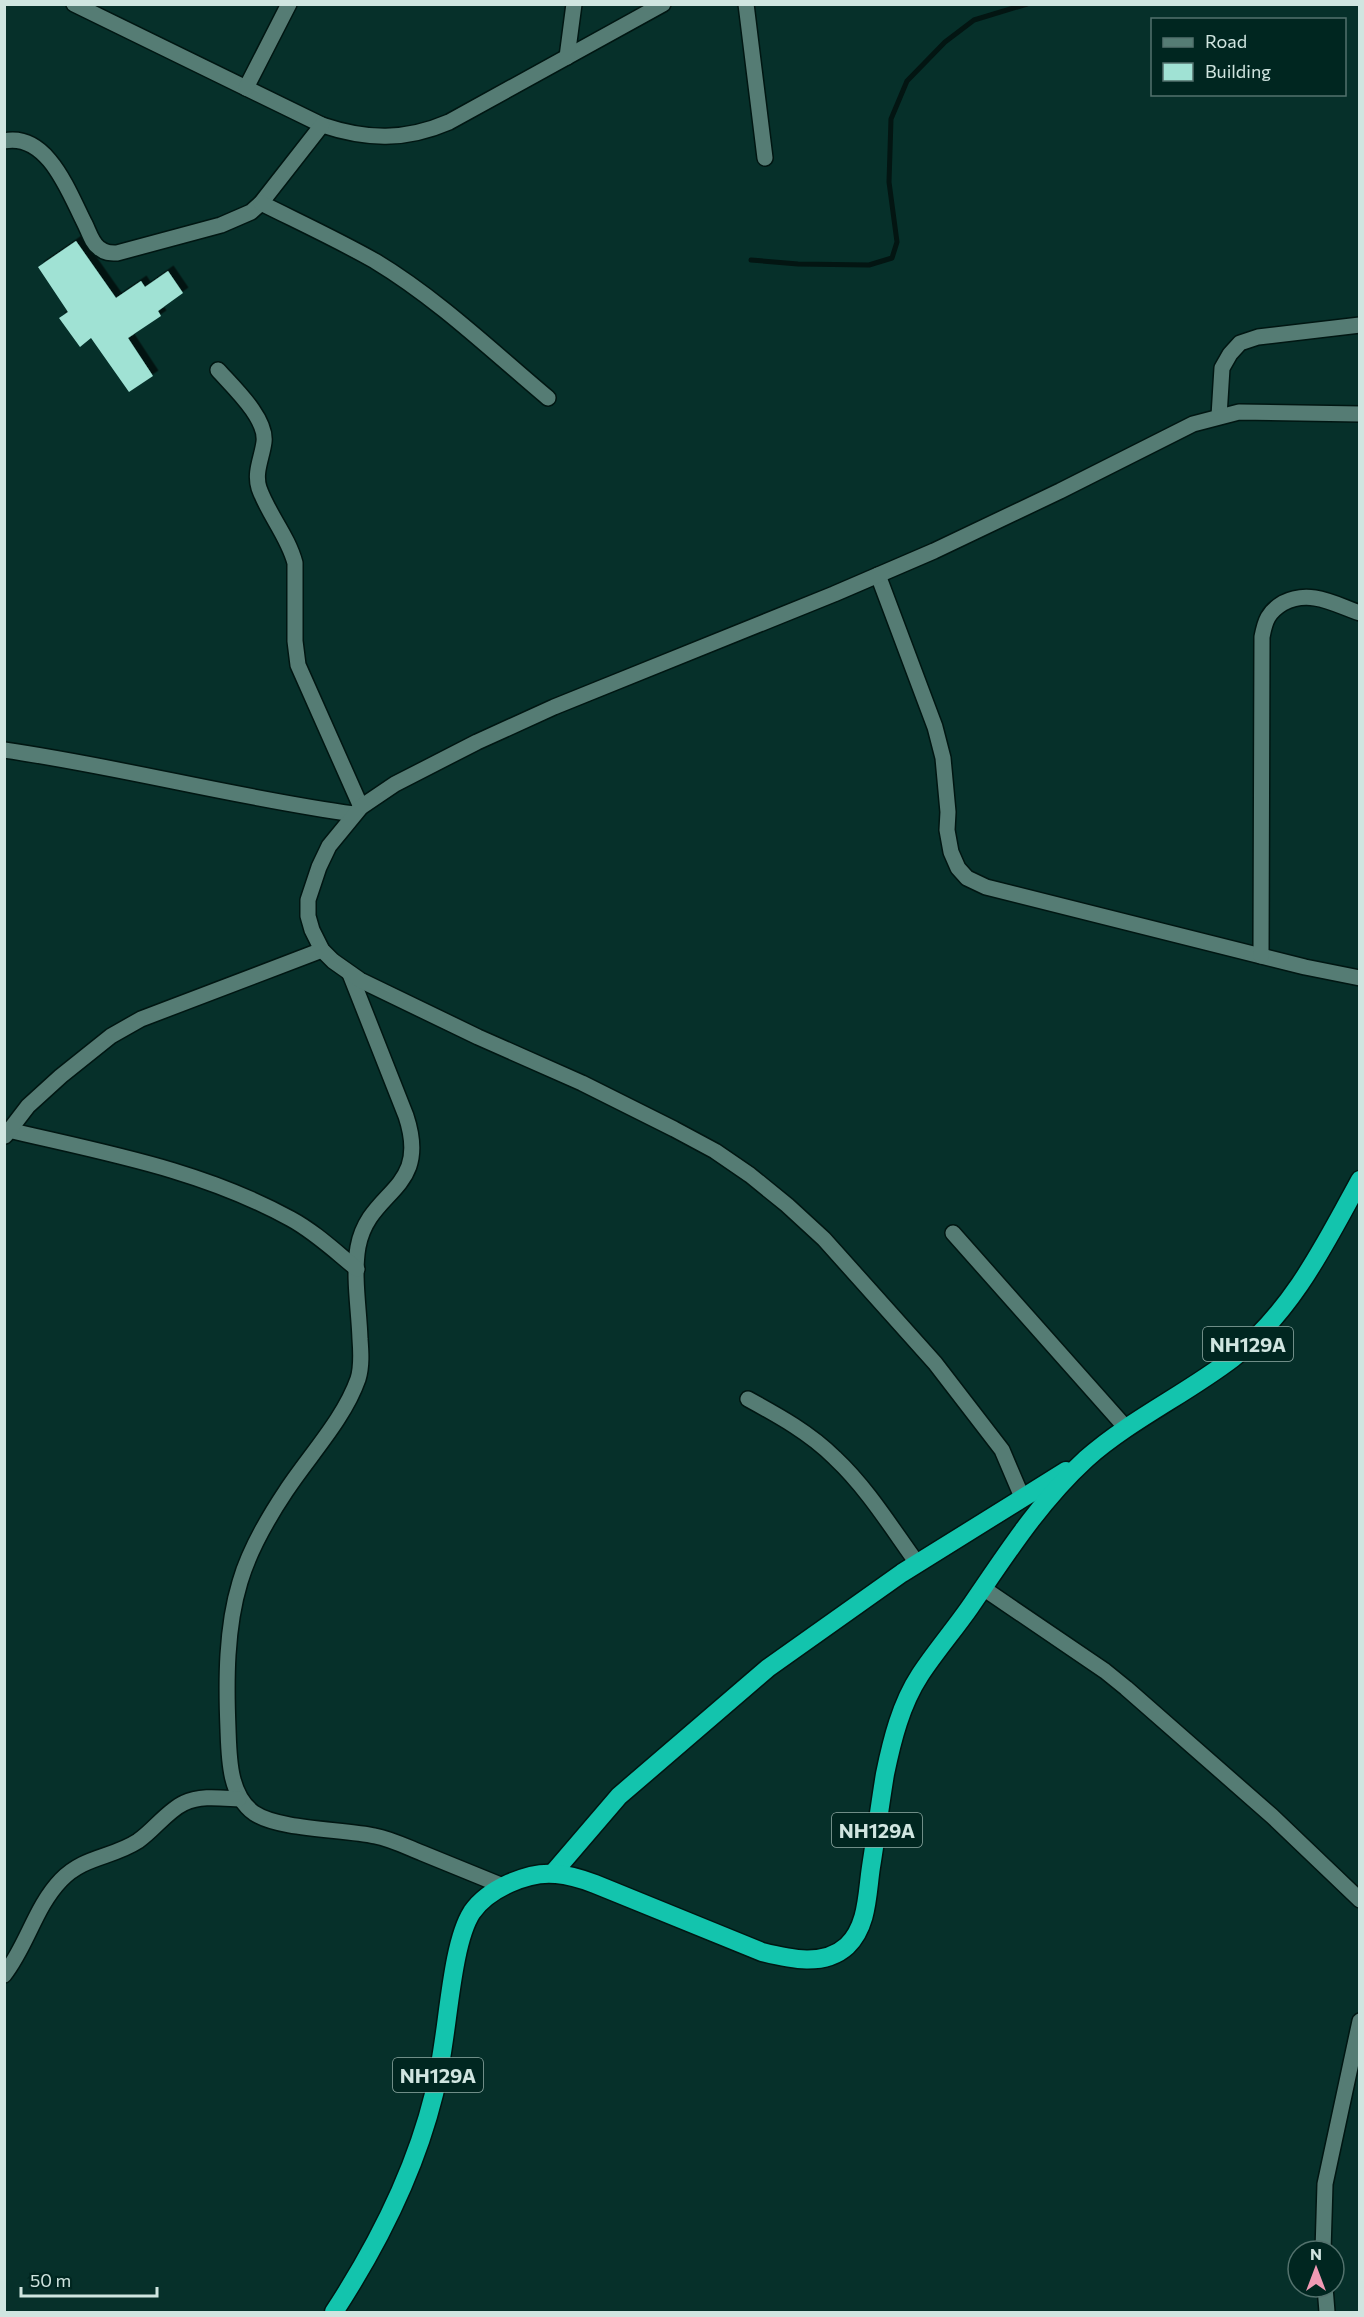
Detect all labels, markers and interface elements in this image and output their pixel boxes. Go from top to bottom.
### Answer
legend [1151,18,1346,96]
text: Road [1205,30,1247,52]
text: Building [1205,60,1271,82]
road number: NH129A [1203,1327,1293,1361]
road number: NH129A [832,1813,922,1847]
road number: NH129A [393,2058,483,2092]
north arrow [1286,2239,1346,2299]
text: N [1310,2244,1322,2263]
scale bar [21,2260,158,2298]
text: 50 m [30,2269,71,2291]

